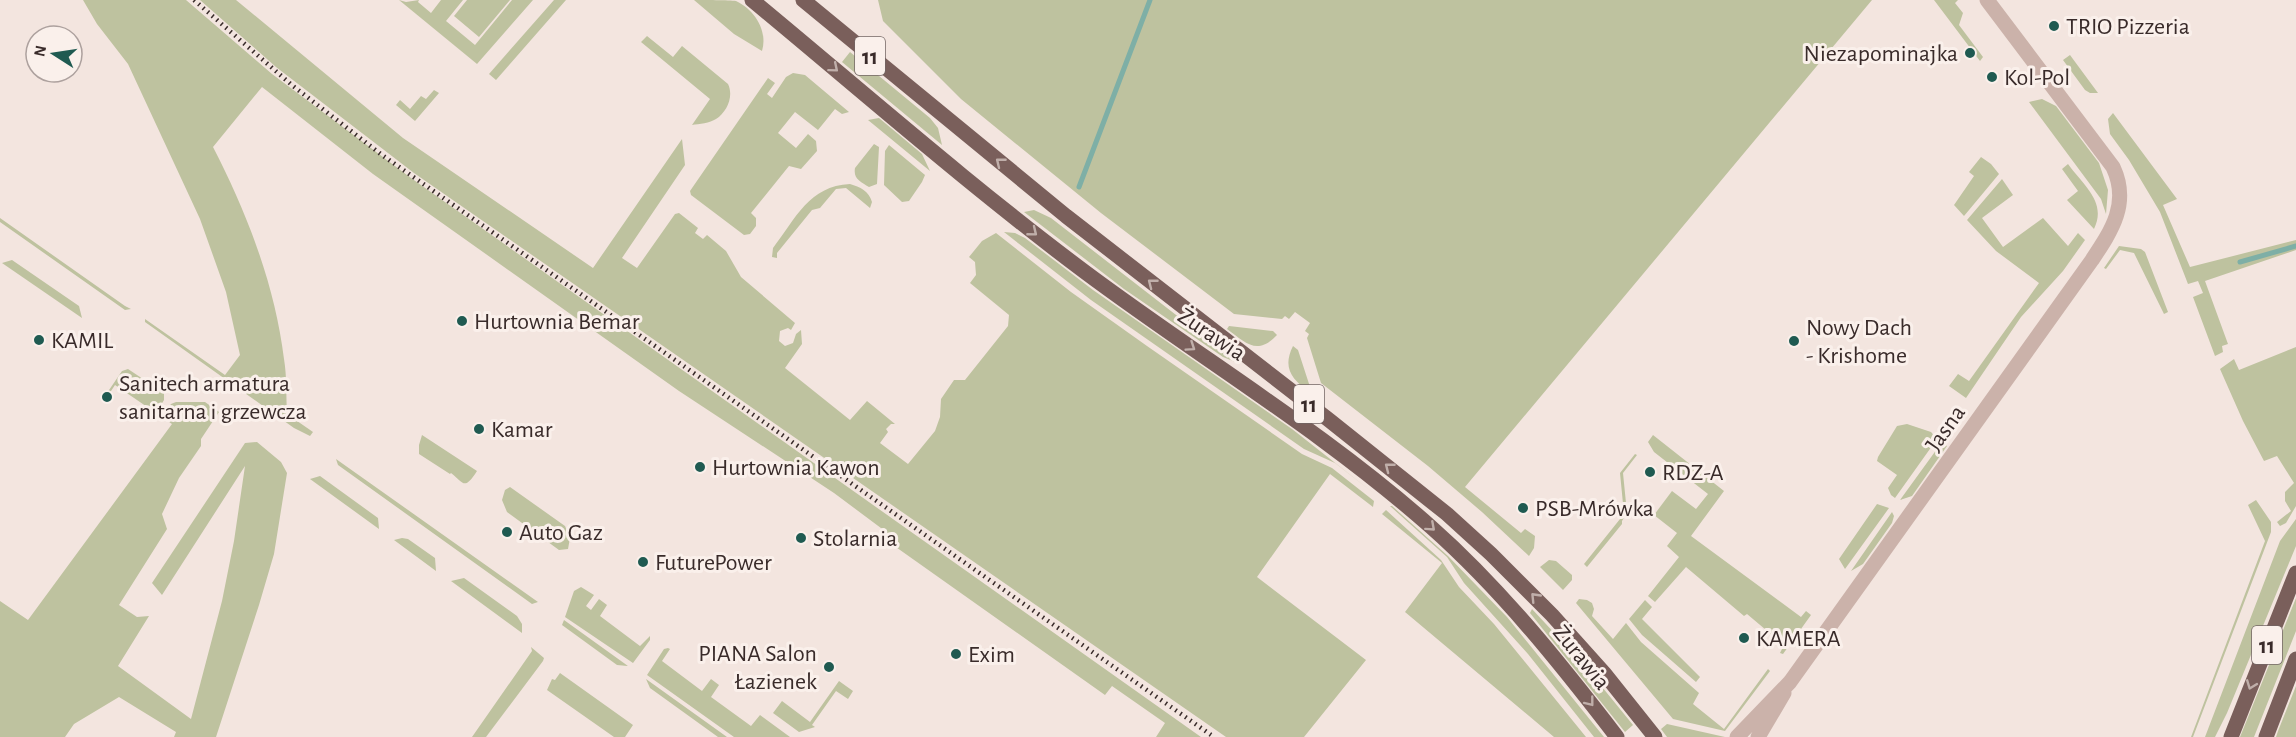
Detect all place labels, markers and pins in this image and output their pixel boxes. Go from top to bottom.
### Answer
place label: TRIO Pizzeria [2066,15,2190,39]
marker: TRIO Pizzeria [2047,19,2061,33]
place label: Niezapominajka [1804,42,1958,66]
marker: Niezapominajka [1963,46,1977,60]
place label: Kol-Pol [2004,66,2070,90]
marker: Kol-Pol [1985,70,1999,84]
place label: Hurtownia Bemar [474,310,640,334]
marker: Hurtownia Bemar [455,314,469,328]
place label: Nowy Dach - Krishome [1806,316,1912,368]
place label: KAMIL [51,329,113,353]
marker: KAMIL [32,333,46,347]
marker: Nowy Dach - Krishome [1787,334,1801,348]
place label: Sanitech armatura sanitarna i grzewcza [119,372,307,424]
marker: Sanitech armatura sanitarna i grzewcza [100,390,114,404]
place label: Kamar [491,418,553,442]
marker: Kamar [472,422,486,436]
place label: Hurtownia Kawon [712,456,880,480]
marker: Hurtownia Kawon [693,460,707,474]
place label: RDZ-A [1662,461,1724,485]
marker: RDZ-A [1643,465,1657,479]
place label: PSB-Mrówka [1535,497,1654,521]
marker: PSB-Mrówka [1516,501,1530,515]
place label: Auto Gaz [519,521,603,545]
marker: Auto Gaz [500,525,514,539]
place label: Stolarnia [813,527,897,551]
marker: Stolarnia [794,531,808,545]
place label: FuturePower [655,551,772,575]
marker: FuturePower [636,555,650,569]
place label: KAMERA [1756,627,1841,651]
marker: KAMERA [1737,631,1751,645]
place label: PIANA Salon Łazienek [698,642,817,694]
place label: Exim [968,643,1015,667]
marker: Exim [949,647,963,661]
marker: PIANA Salon Łazienek [822,660,836,674]

